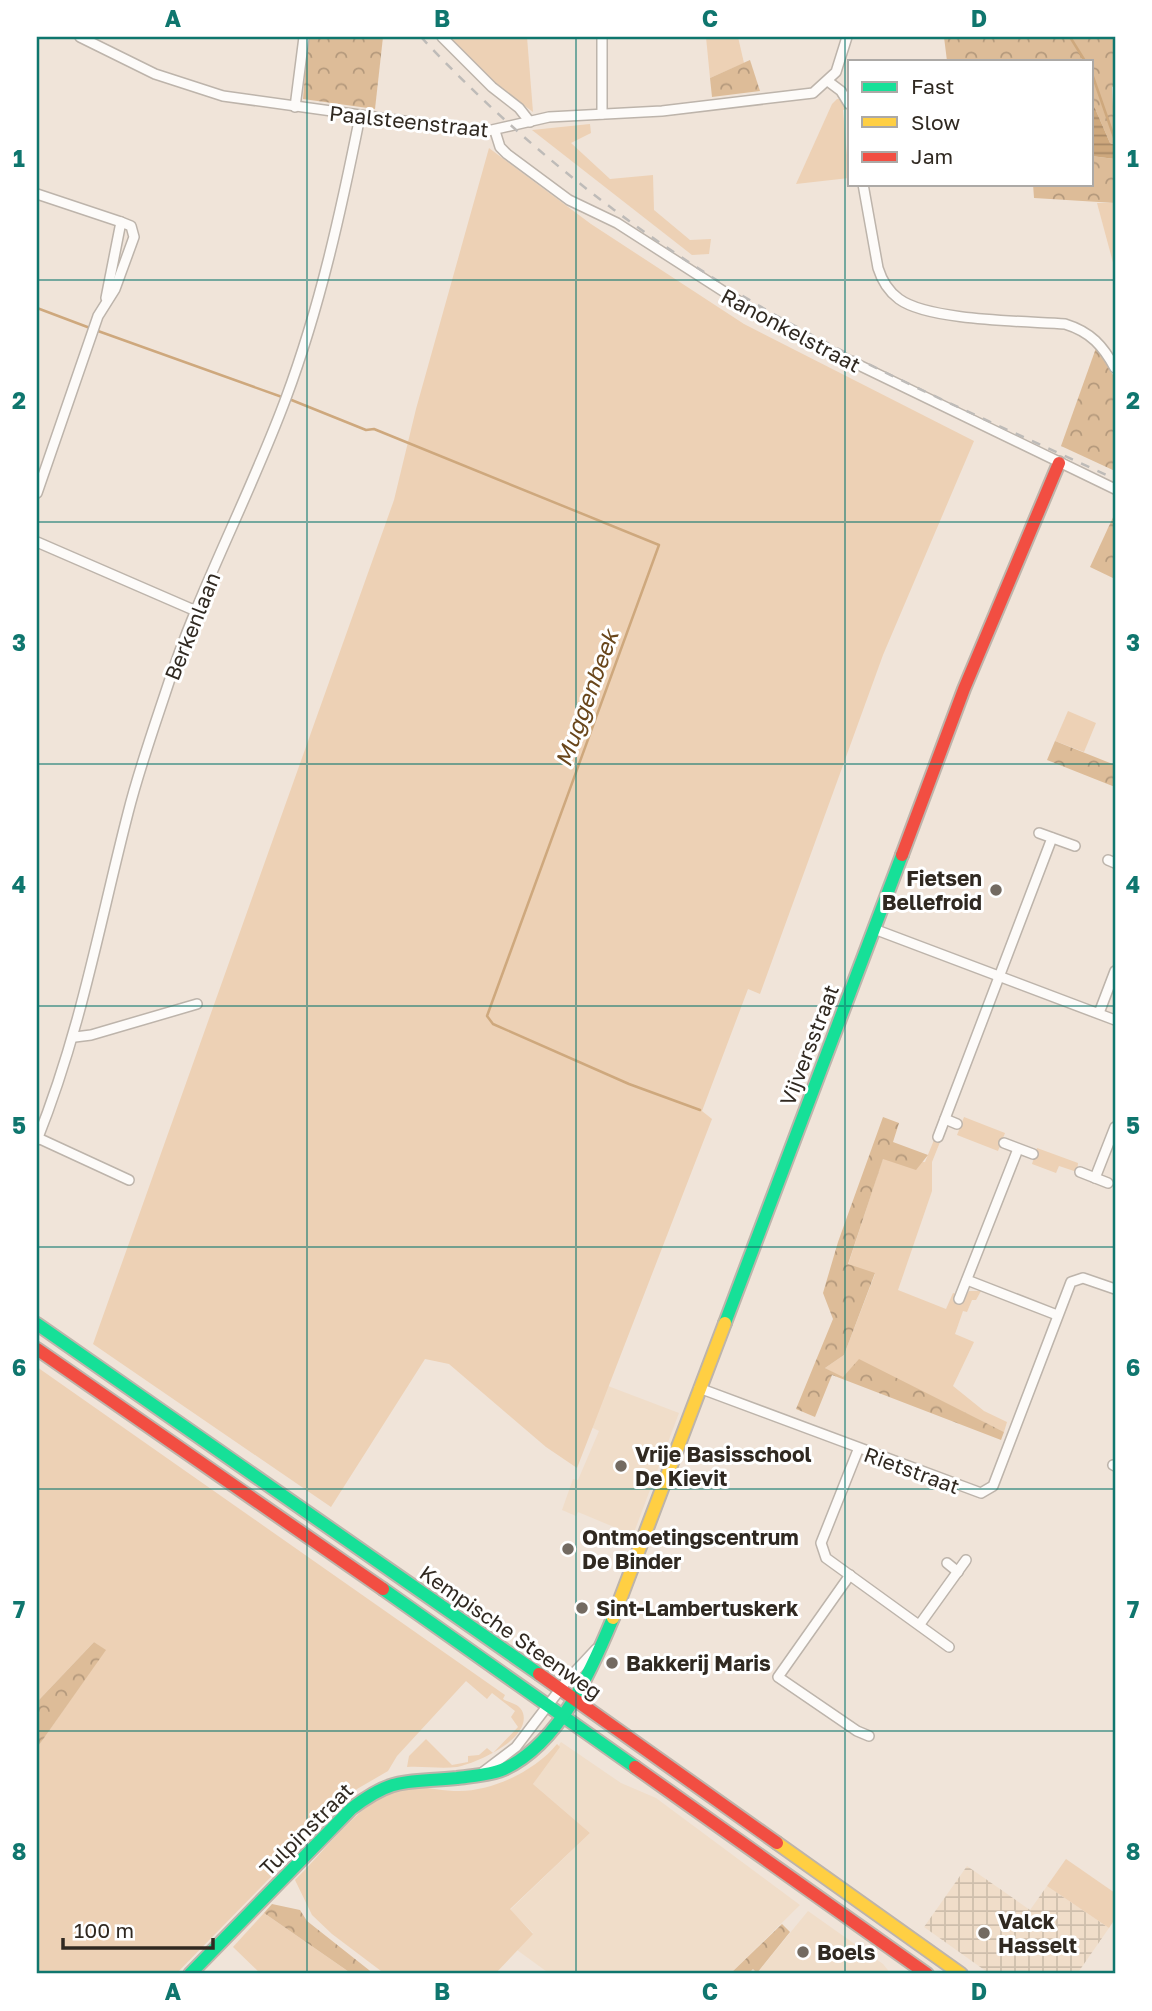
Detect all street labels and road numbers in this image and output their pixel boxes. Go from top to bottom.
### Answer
street label: Paalsteenstraat [328,100,490,142]
street label: Ranonkelstraat [717,282,865,378]
street label: Berkenlaan [159,568,225,684]
street label: Vijversstraat [774,981,844,1109]
street label: Rietstraat [861,1441,963,1499]
street label: Kempische Steenweg [415,1559,607,1705]
street label: Tulpinstraat [254,1777,358,1881]

